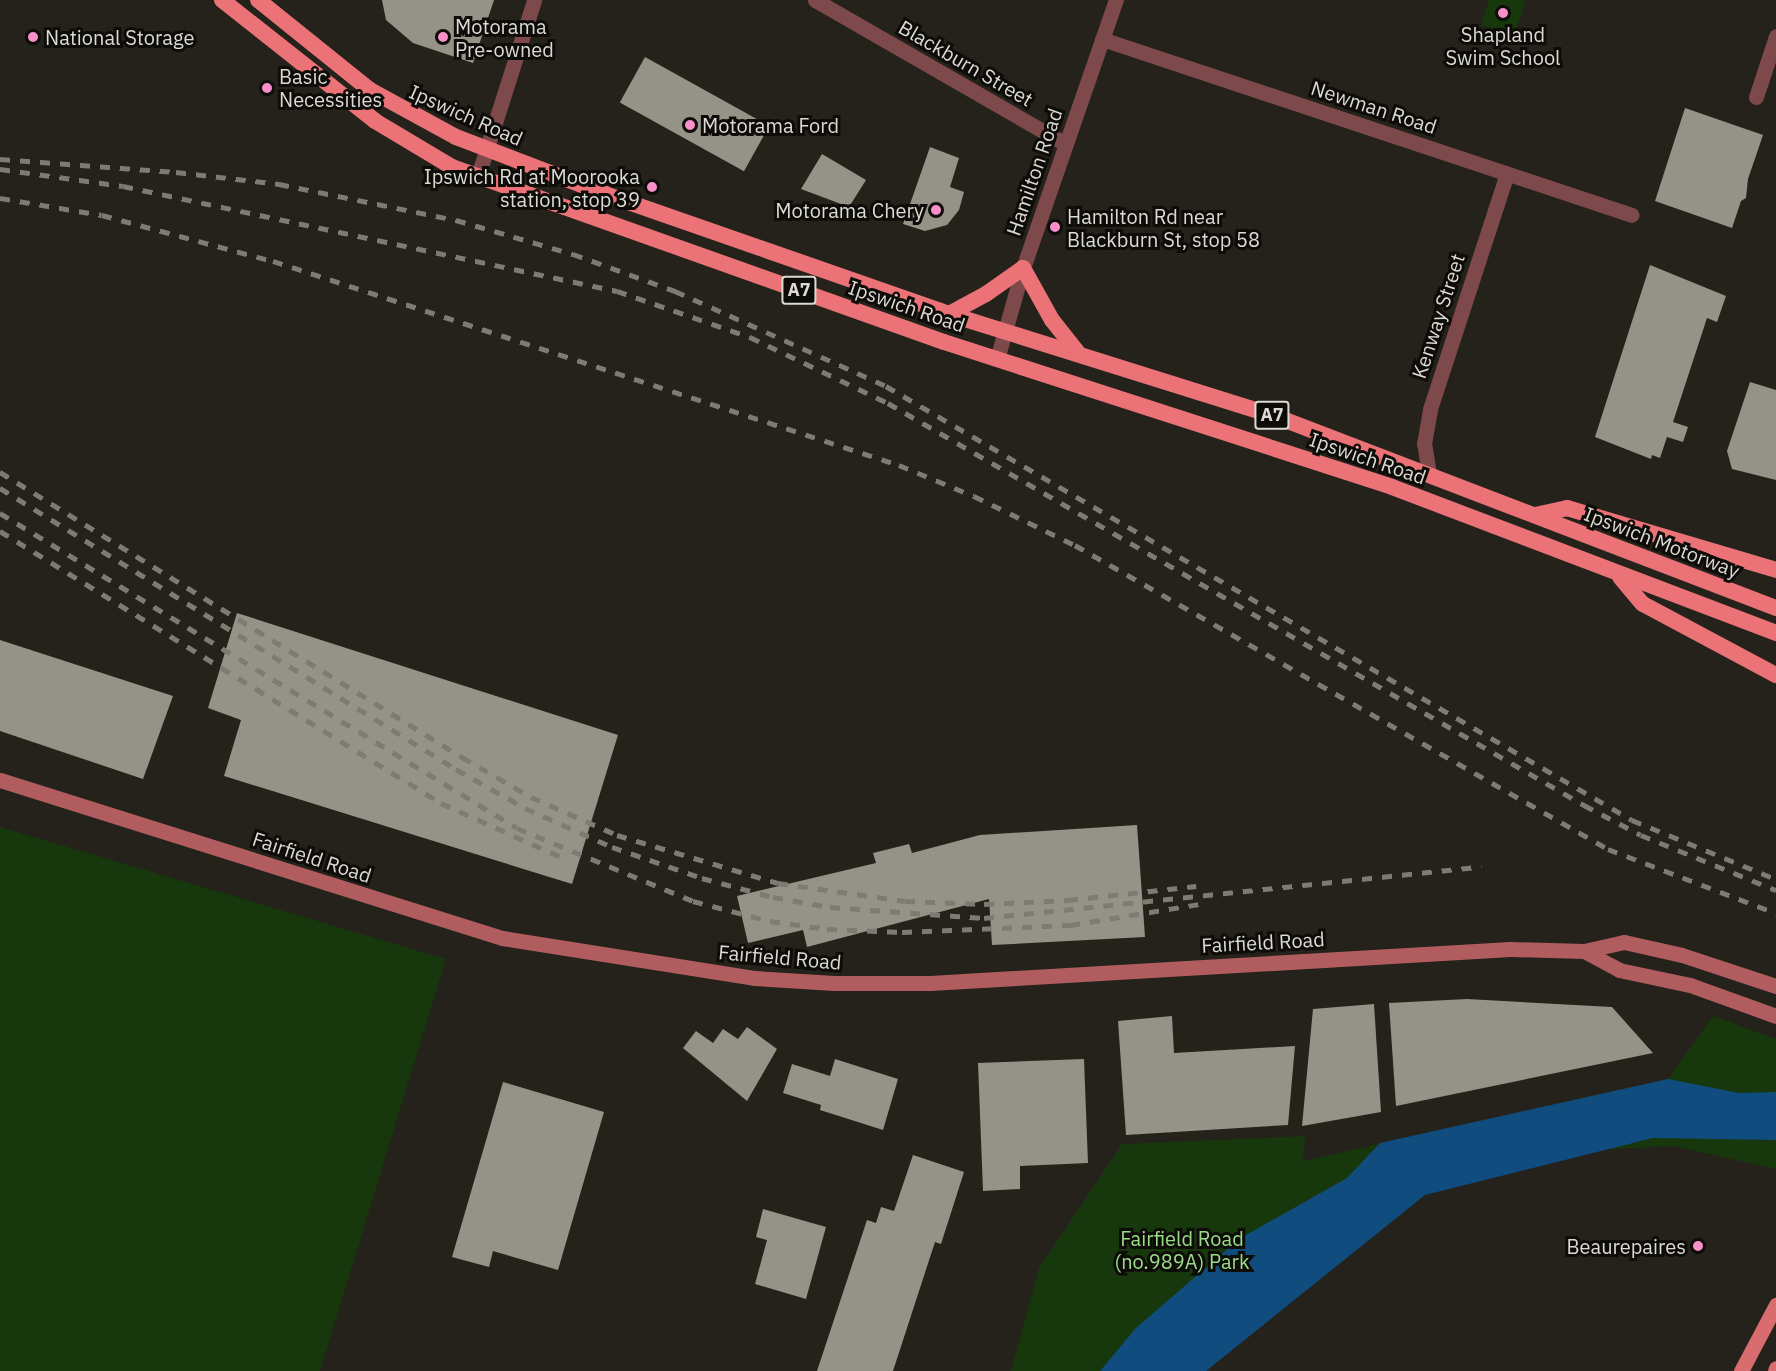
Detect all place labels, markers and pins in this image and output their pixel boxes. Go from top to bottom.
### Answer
marker: Shapland Swim School [1496,6,1510,20]
place label: Motorama Pre-owned [455,14,554,61]
place label: Shapland Swim School [1445,22,1561,69]
place label: National Storage [45,25,194,49]
marker: National Storage [26,30,40,44]
marker: Motorama Pre-owned [436,30,450,44]
place label: Basic Necessities [279,64,382,111]
marker: Basic Necessities [260,81,274,95]
place label: Motorama Ford [702,113,839,137]
marker: Motorama Ford [683,118,697,132]
place label: Ipswich Rd at Moorooka station, stop 39 [424,164,640,211]
marker: Ipswich Rd at Moorooka station, stop 39 [645,180,659,194]
place label: Motorama Chery [775,198,924,222]
marker: Motorama Chery [929,203,943,217]
place label: Hamilton Rd near Blackburn St, stop 58 [1067,204,1260,251]
marker: Hamilton Rd near Blackburn St, stop 58 [1048,220,1062,234]
place label: Beaurepaires [1566,1234,1686,1258]
marker: Beaurepaires [1691,1239,1705,1253]

